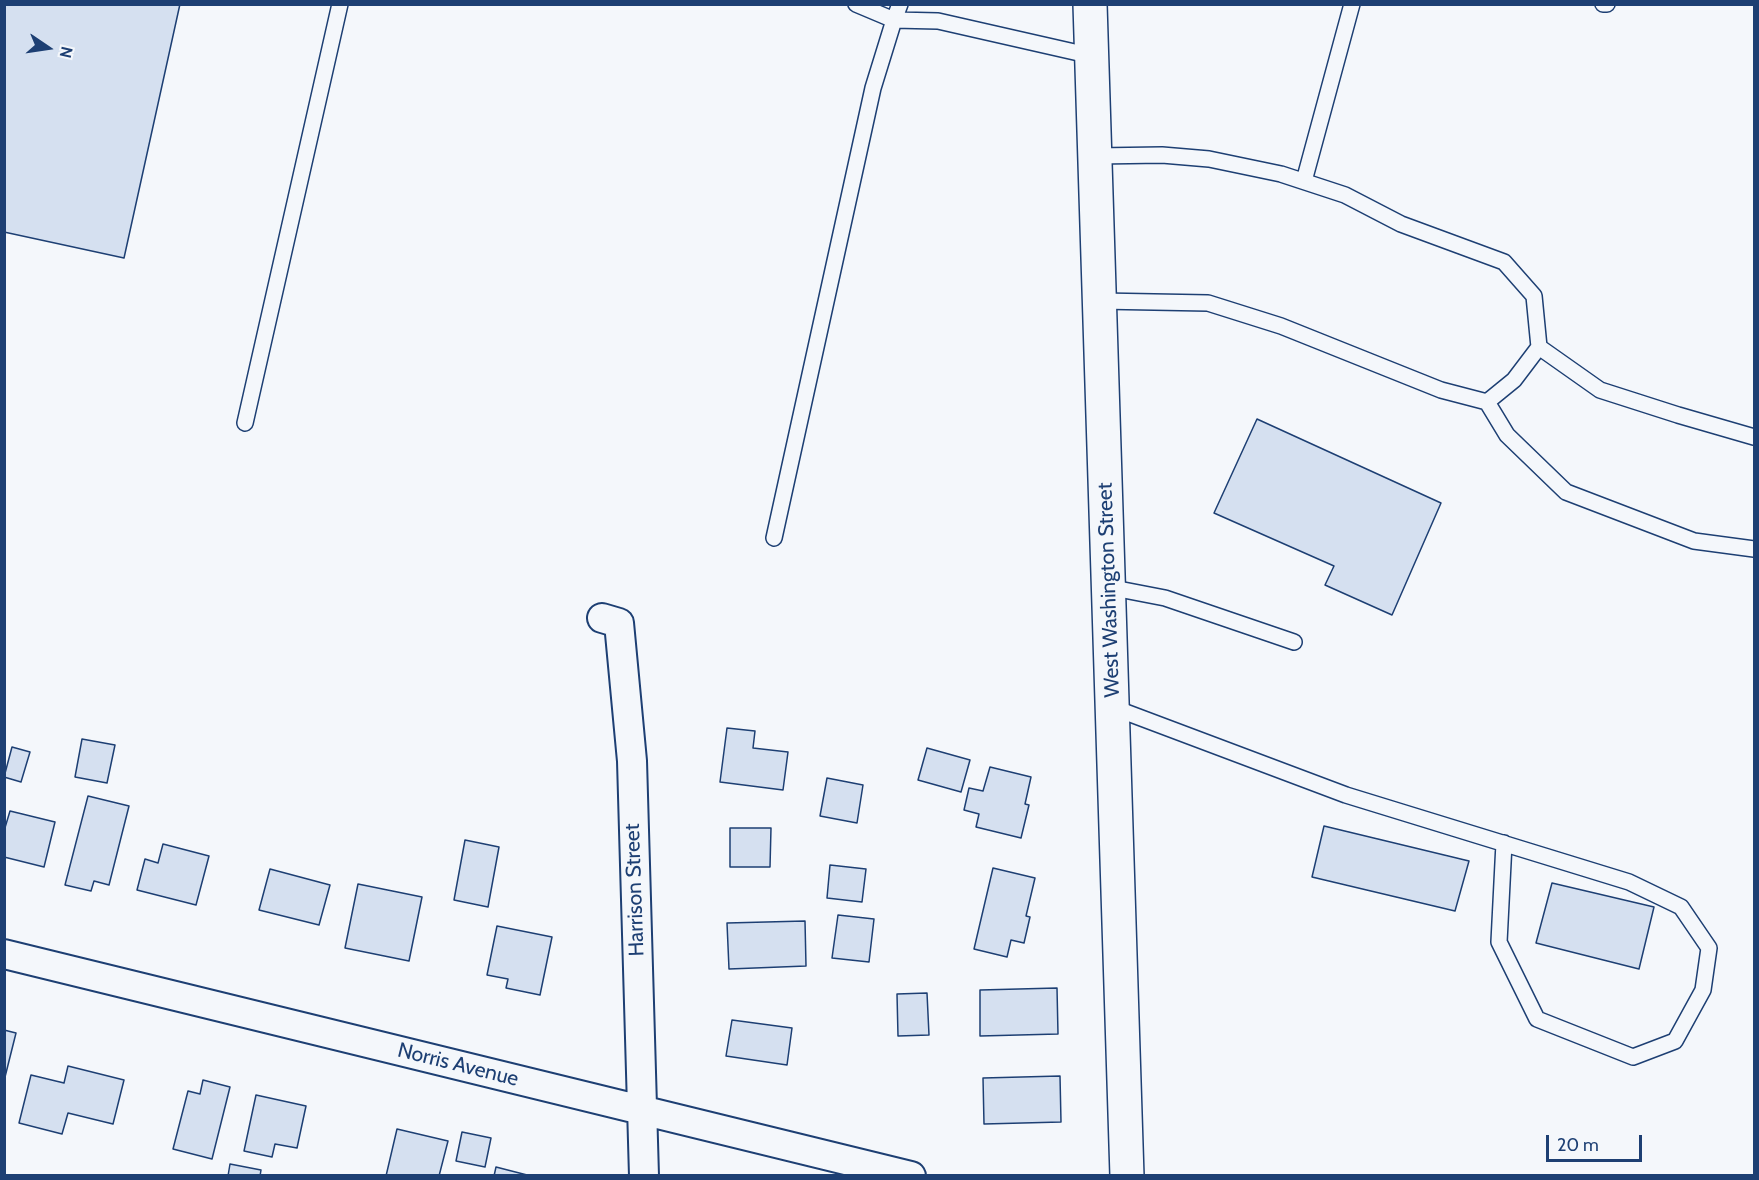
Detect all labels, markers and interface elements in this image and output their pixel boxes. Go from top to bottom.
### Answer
north arrow [18,18,78,78]
text: N [55,45,77,60]
street label: West Washington Street [1093,482,1125,698]
street label: Harrison Street [620,823,650,957]
street label: Norris Avenue [395,1038,521,1092]
scale bar [1549,1123,1645,1161]
text: 20 m [1557,1134,1599,1156]

